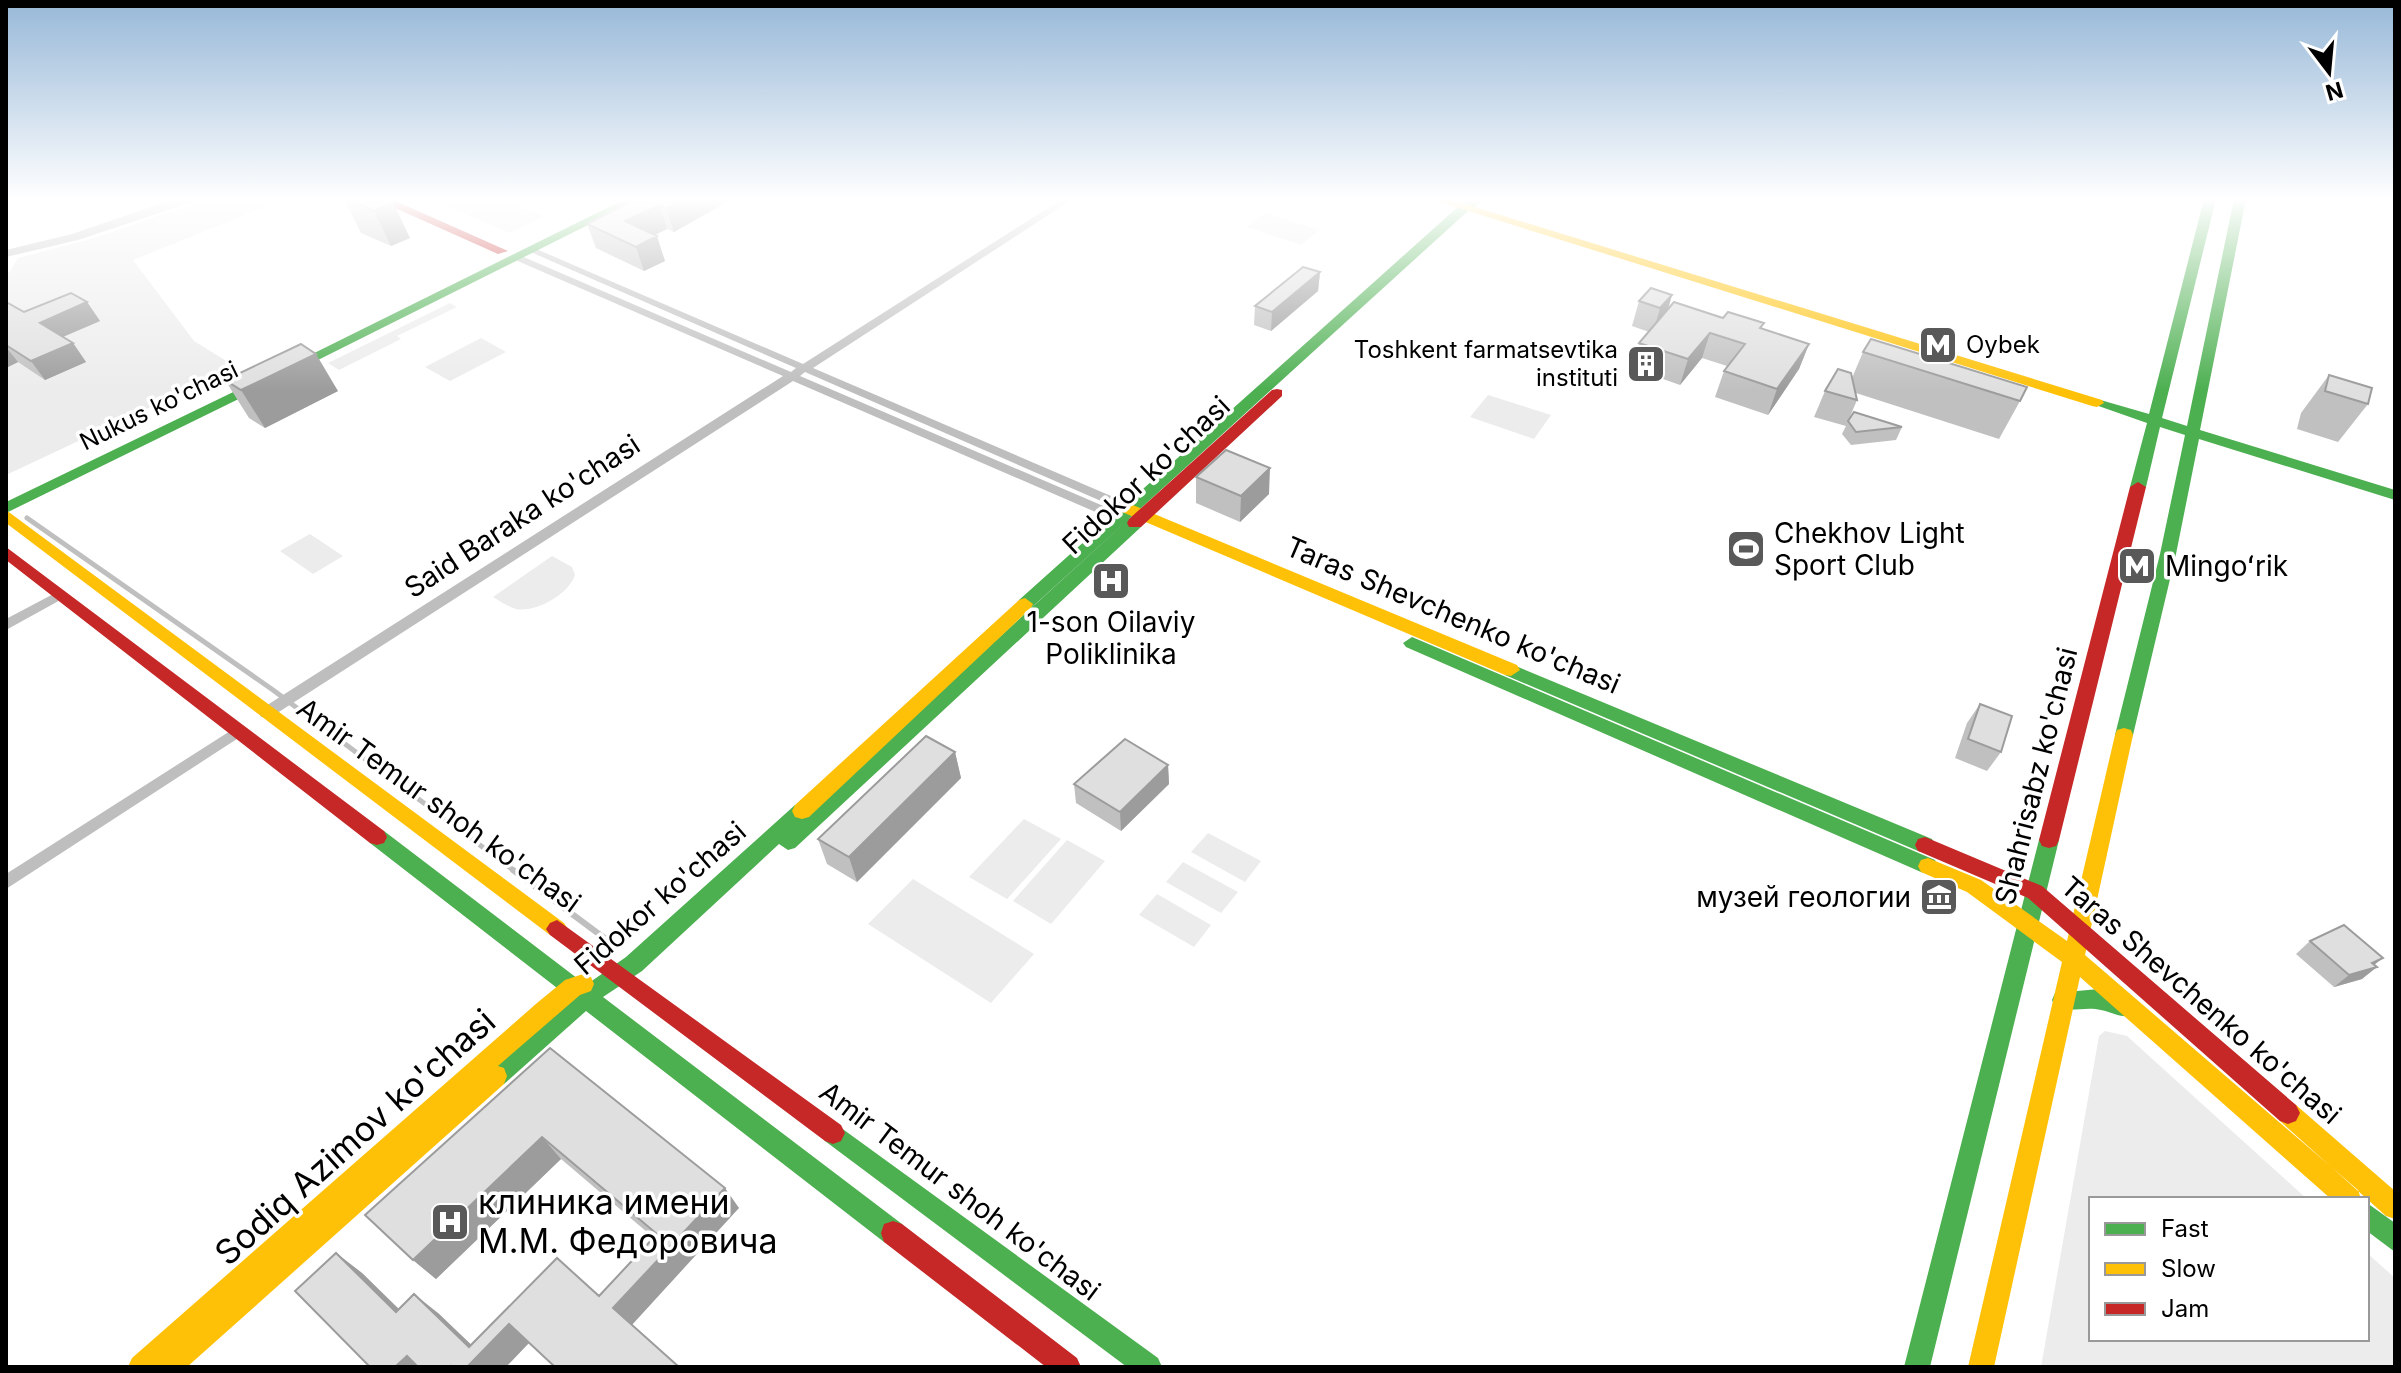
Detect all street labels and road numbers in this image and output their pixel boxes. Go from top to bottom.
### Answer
street label: Nukus ko'chasi [75,355,243,456]
street label: Fidokor ko'chasi [1055,389,1237,561]
street label: Said Baraka ko'chasi [398,427,646,605]
street label: Taras Shevchenko ko'chasi [1281,529,1625,701]
street label: Shahrisabz ko'chasi [1988,644,2084,908]
street label: Amir Temur shoh ko'chasi [291,691,587,919]
street label: Fidokor ko'chasi [567,814,753,982]
street label: Taras Shevchenko ko'chasi [2054,869,2348,1131]
street label: Sodiq Azimov ko'chasi [206,1000,503,1273]
street label: Amir Temur shoh ko'chasi [813,1074,1107,1308]

